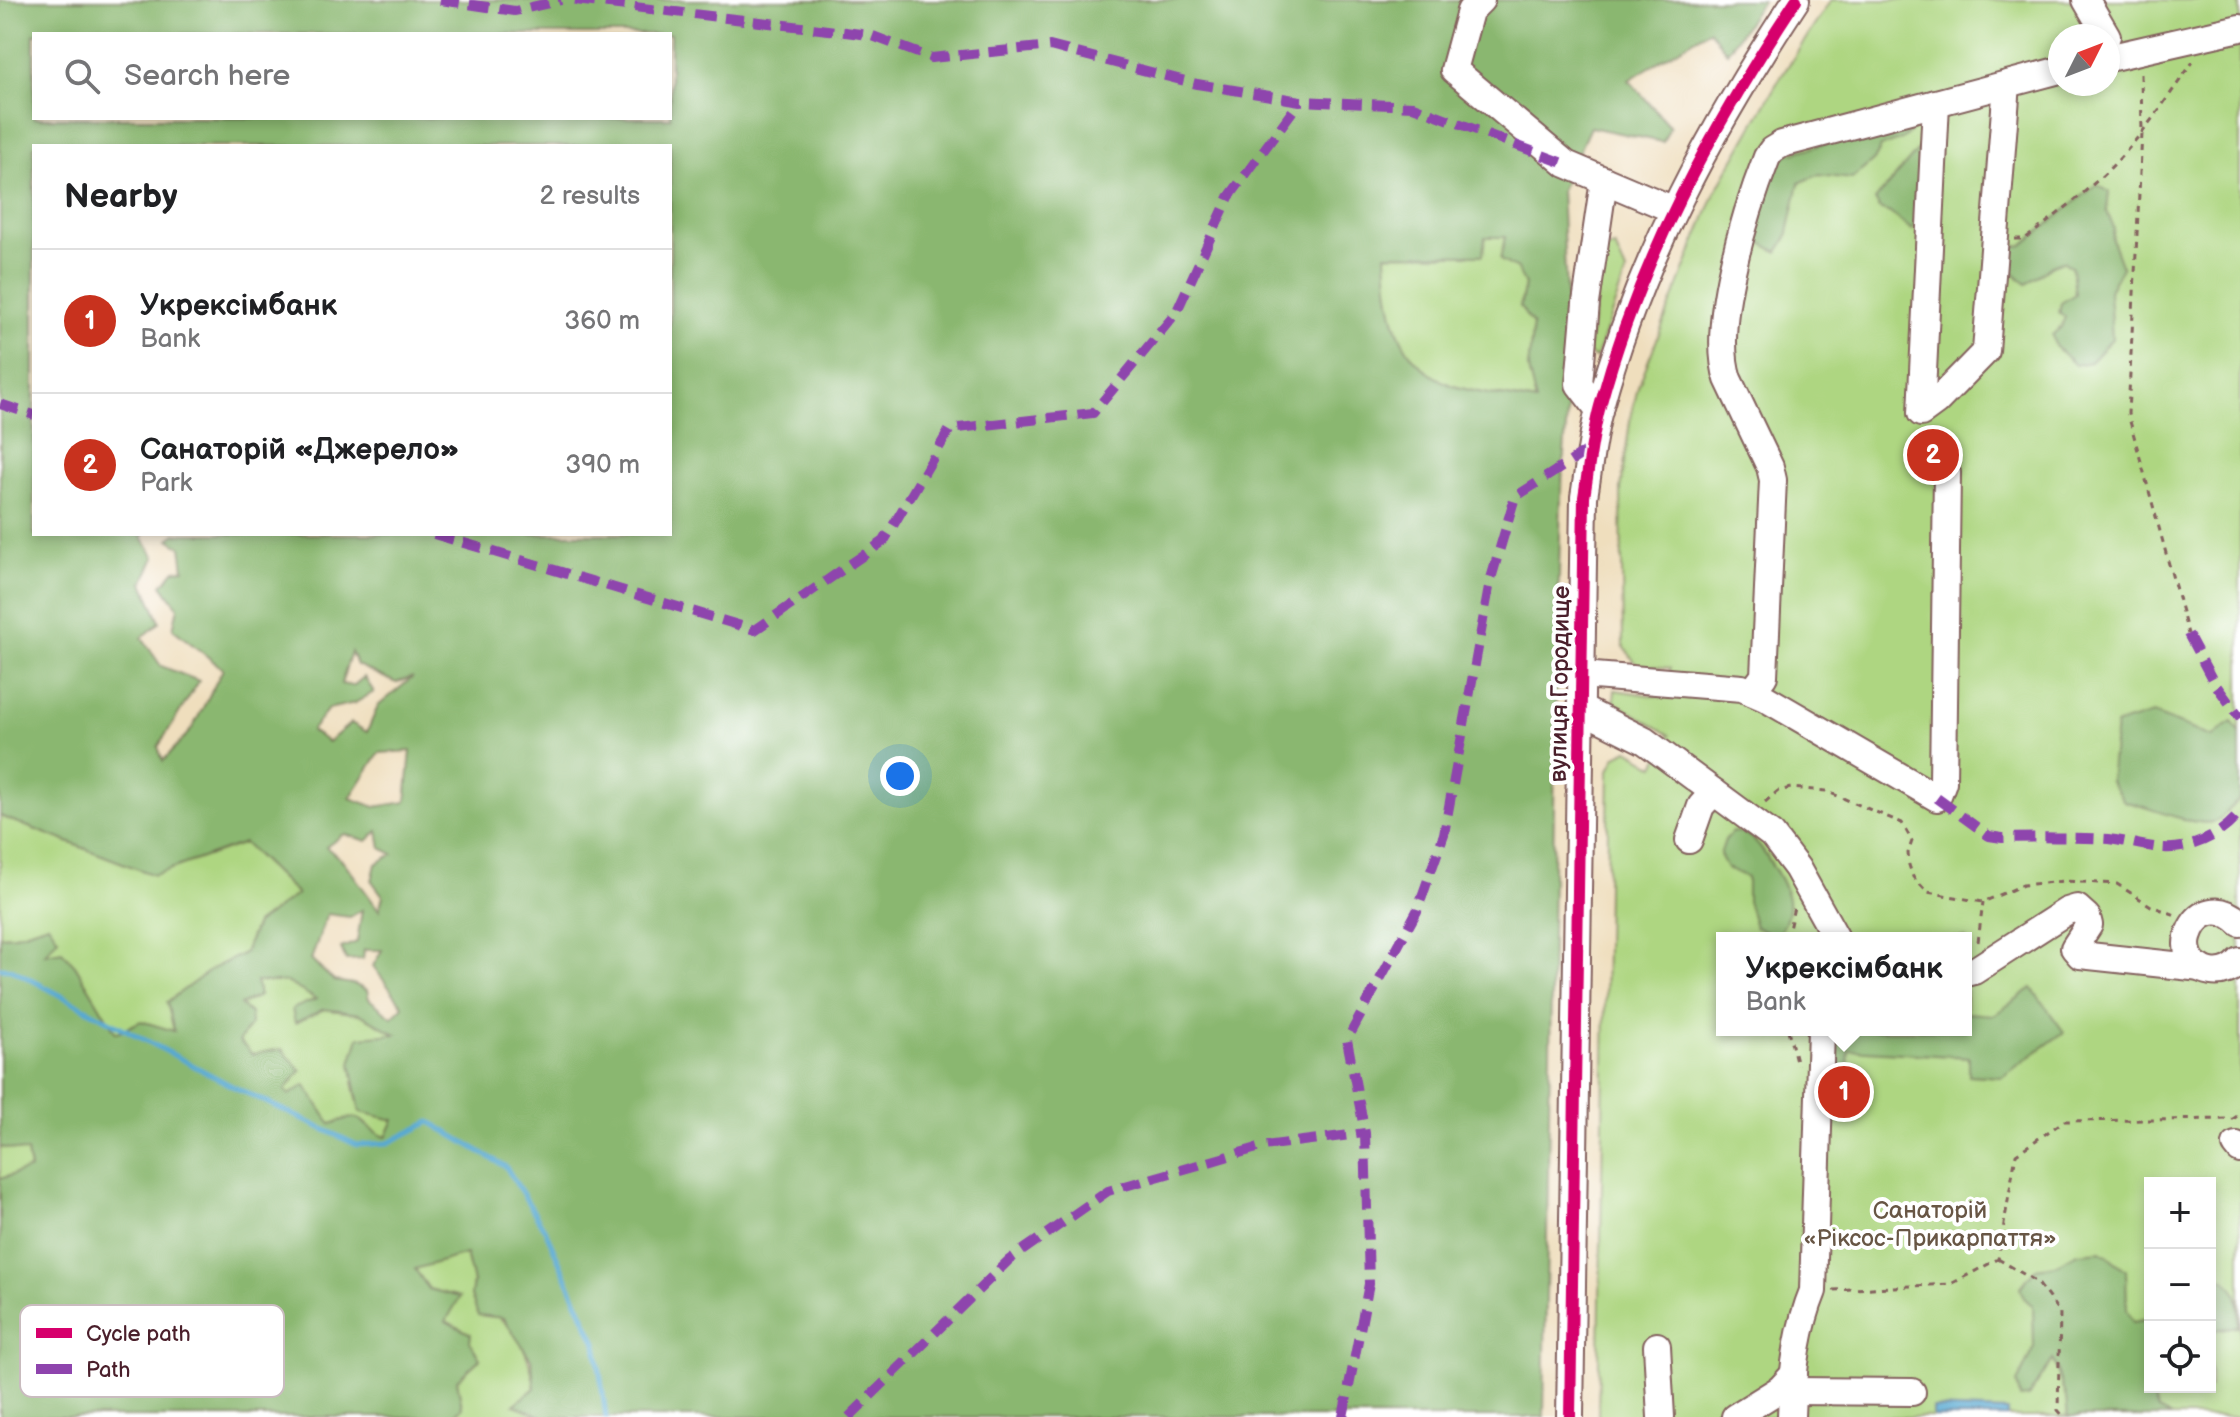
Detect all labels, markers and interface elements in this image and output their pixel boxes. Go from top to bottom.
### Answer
north arrow [2048,24,2120,96]
search box [32,32,672,120]
icon: search [60,54,104,98]
text: Search here [124,58,290,94]
text: Nearby [64,176,178,217]
text: 2 results [540,181,640,212]
text: Укрексімбанк [140,288,337,324]
text: 1 [85,306,95,337]
text: 360 m [564,306,640,337]
text: Bank [140,324,200,355]
pin: 2 [1907,425,1959,485]
text: Санаторій «Джерело» [140,432,459,468]
text: 2 [82,450,98,481]
text: 390 m [565,450,640,481]
text: Park [140,468,192,499]
street label: вулиця Городище [1544,585,1576,783]
your location [880,756,920,796]
popup [1716,932,1972,1036]
text: Укрексімбанк [1746,951,1942,987]
text: Bank [1746,987,1806,1018]
pin: 1 [1818,1062,1870,1122]
map controls [2144,1177,2216,1393]
button: + [2144,1177,2216,1249]
park label: Санаторій «Ріксос-Прикарпаття» [1803,1196,2057,1253]
button: − [2144,1249,2216,1321]
legend [20,1305,284,1397]
text: Cycle path [86,1321,191,1348]
button: locate [2144,1321,2216,1393]
text: Path [86,1357,130,1384]

